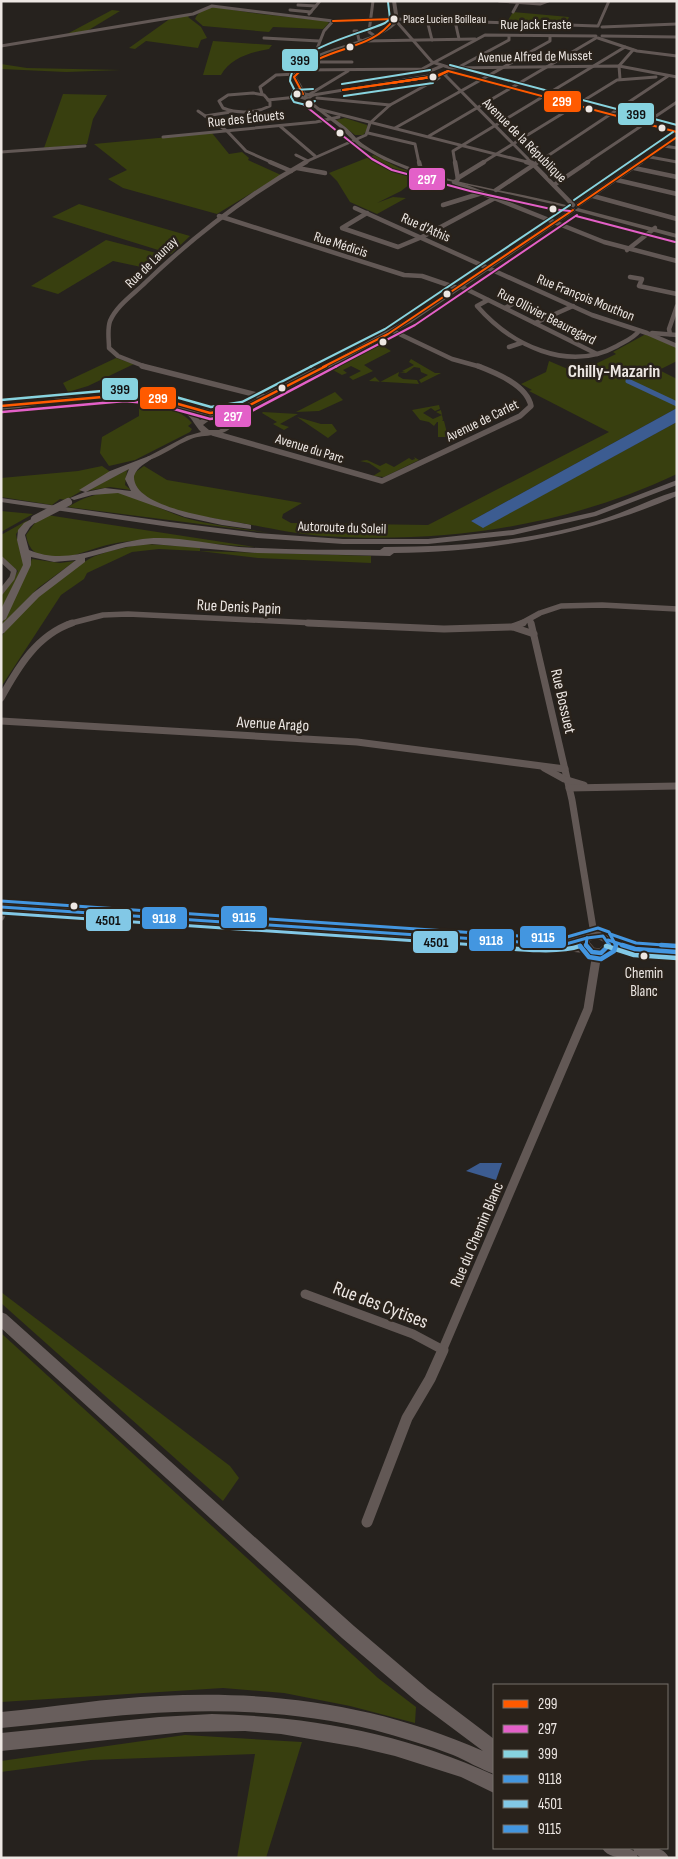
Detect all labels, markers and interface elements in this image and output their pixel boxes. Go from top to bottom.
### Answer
place label: Place Lucien Boilleau [403,12,486,27]
marker: Place Lucien Boilleau [389,14,399,24]
street label: Rue Jack Eraste [500,16,572,33]
unlabelled marker [345,42,355,52]
street label: Avenue Alfred de Musset [477,47,592,66]
line badge: 399 [281,48,319,72]
text: 399 [290,52,310,69]
unlabelled marker [428,72,438,82]
unlabelled marker [292,89,302,99]
line badge: 299 [543,90,582,113]
text: 299 [552,93,572,110]
street label: Avenue de la République [478,94,570,186]
unlabelled marker [304,99,314,109]
line badge: 399 [617,102,655,126]
unlabelled marker [584,104,594,114]
street label: Rue des Édouets [207,106,285,131]
text: 399 [626,106,646,123]
unlabelled marker [657,123,667,133]
unlabelled marker [335,128,345,138]
line badge: 297 [408,167,446,191]
text: 297 [418,171,437,188]
unlabelled marker [548,204,558,214]
street label: Rue d'Athis [399,209,453,246]
street label: Rue Médicis [312,228,370,261]
street label: Rue de Launay [121,233,182,292]
street label: Rue François Mouthon [534,270,637,325]
street label: Rue Ollivier Beauregard [495,284,599,349]
unlabelled marker [442,289,452,299]
unlabelled marker [378,337,388,347]
district label: Chilly-Mazarin [568,361,660,382]
line badge: 399 [101,377,139,401]
text: 399 [110,381,130,398]
unlabelled marker [277,383,287,393]
line badge: 299 [139,386,177,410]
text: 299 [148,390,168,407]
street label: Avenue de Carlet [442,396,521,446]
line badge: 297 [214,404,252,428]
text: 297 [224,408,243,425]
street label: Avenue du Parc [273,430,346,467]
street label: Autoroute du Soleil [296,517,386,538]
street label: Rue Denis Papin [196,596,282,619]
street label: Rue Bossuet [546,667,579,736]
street label: Avenue Arago [235,713,310,736]
unlabelled marker [69,901,79,911]
line badge: 9115 [220,905,268,929]
line badge: 9118 [141,906,188,930]
line badge: 4501 [85,908,132,932]
text: 9115 [232,909,256,926]
text: 9118 [152,910,176,927]
text: 4501 [96,912,121,929]
line badge: 9115 [519,925,567,949]
line badge: 9118 [468,928,515,952]
text: 9115 [531,929,555,946]
line badge: 4501 [412,930,459,954]
text: 9118 [479,932,503,949]
text: 4501 [424,934,449,951]
marker: Chemin Blanc [639,951,649,961]
place label: Chemin Blanc [625,964,663,1001]
street label: Rue du Chemin Blanc [447,1179,508,1290]
street label: Rue des Cytises [330,1277,431,1334]
legend [493,1684,668,1849]
text: 299 [538,1695,557,1714]
text: 297 [538,1720,557,1739]
text: 399 [538,1745,558,1764]
text: 9118 [538,1770,562,1789]
text: 4501 [538,1795,563,1814]
text: 9115 [538,1820,561,1839]

